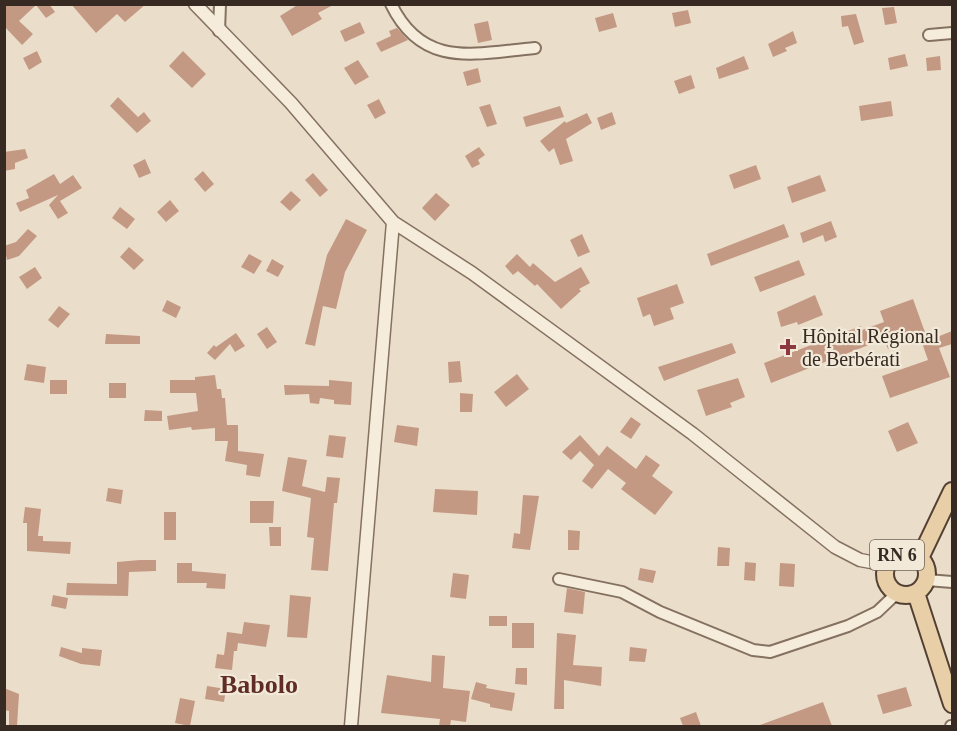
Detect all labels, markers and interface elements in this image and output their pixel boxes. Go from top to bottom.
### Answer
place label: Hôpital Régional de Berbérati [802,325,940,370]
marker: Hôpital Régional de Berbérati [779,338,797,356]
road number: RN 6 [870,540,924,570]
district label: Babolo [220,670,298,699]

